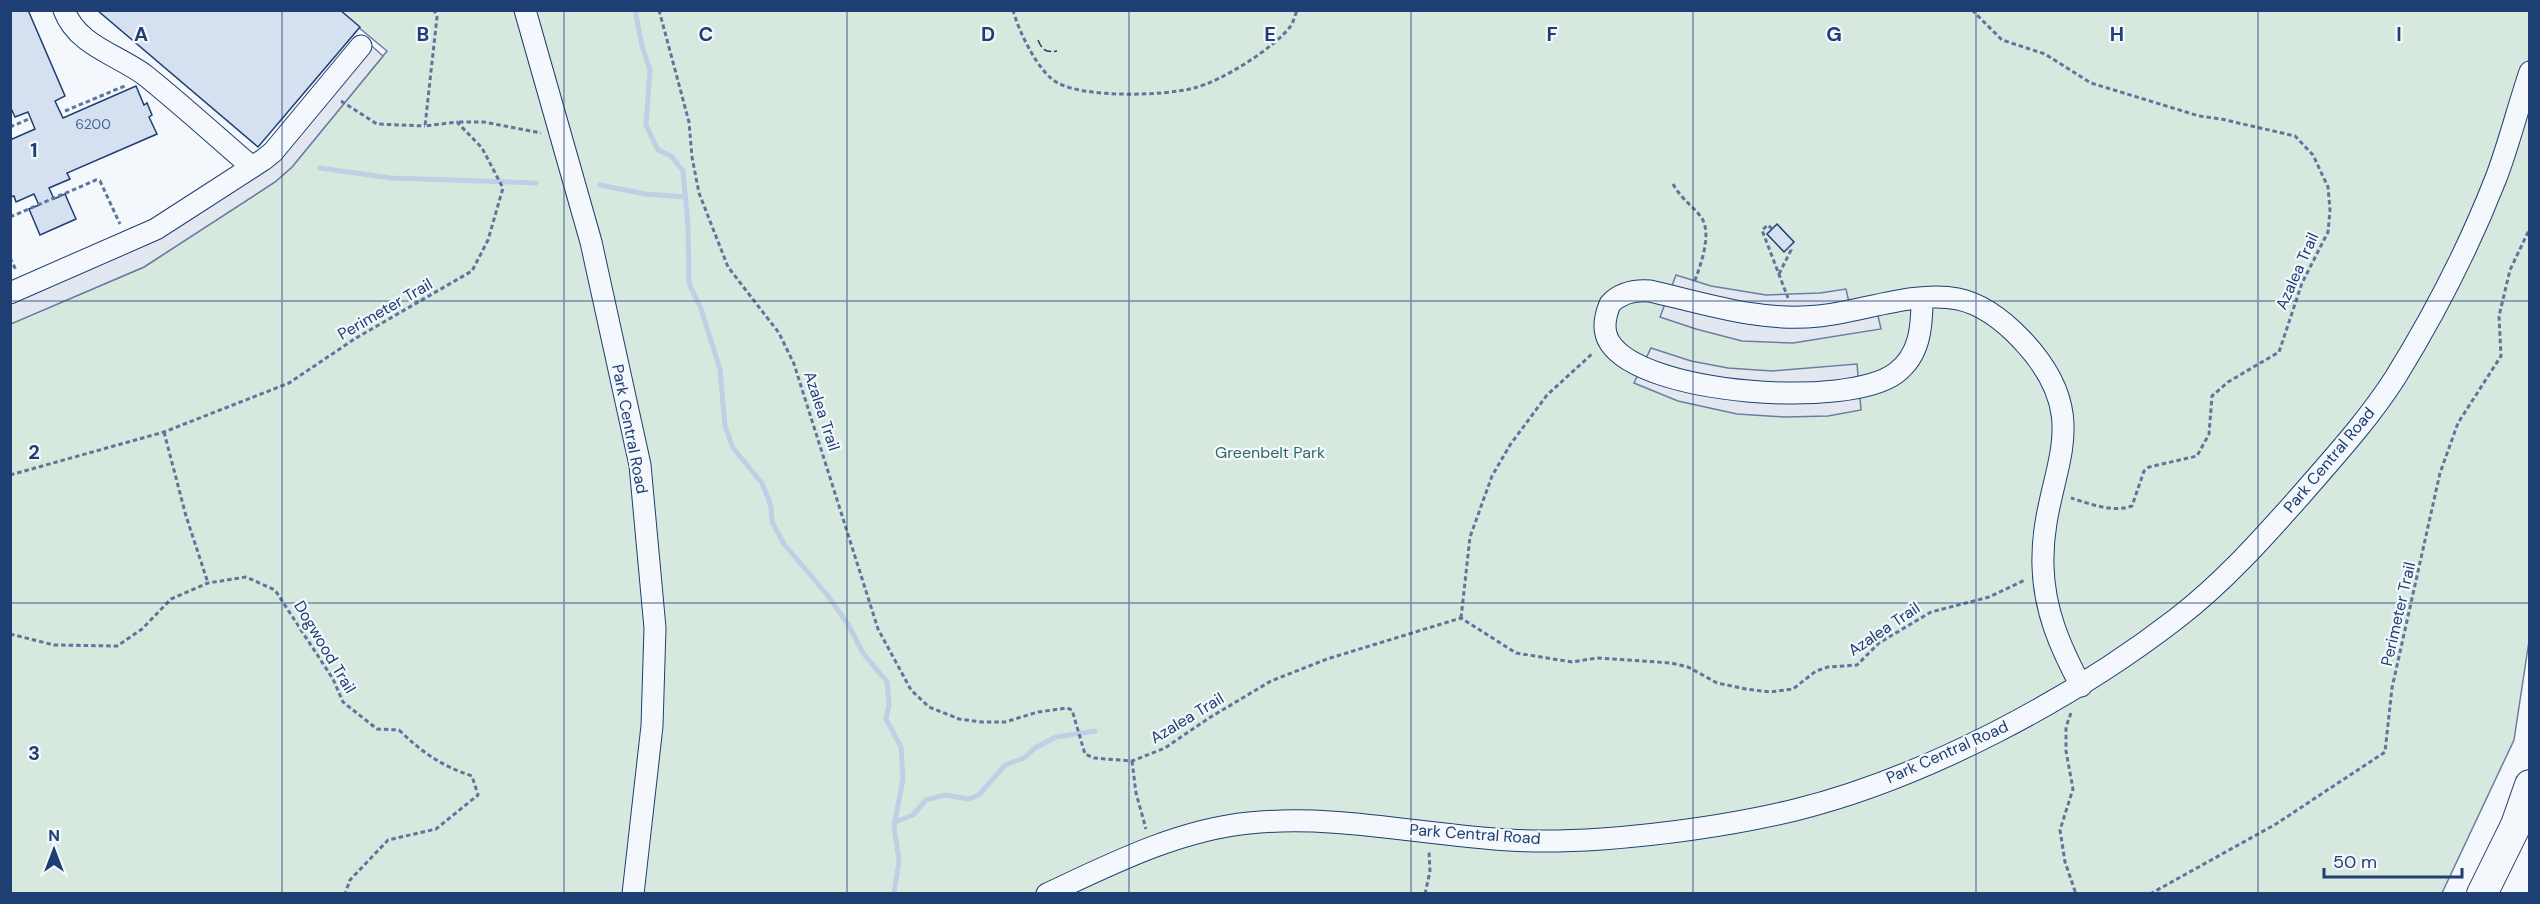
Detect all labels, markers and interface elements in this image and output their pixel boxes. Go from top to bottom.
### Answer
text: A [134,21,148,47]
text: B [417,21,429,47]
text: C [699,21,713,47]
text: D [981,21,995,47]
text: E [1264,21,1276,47]
text: F [1546,21,1558,47]
text: G [1826,21,1842,47]
text: H [2110,21,2124,47]
text: I [2396,21,2402,47]
house number: 6200 [75,115,111,133]
text: 1 [30,137,38,163]
street label: Azalea Trail [2271,229,2323,313]
street label: Perimeter Trail [334,273,436,345]
street label: Park Central Road [607,362,653,496]
street label: Azalea Trail [799,369,845,453]
street label: Park Central Road [2279,403,2379,517]
text: 2 [28,439,40,465]
park label: Greenbelt Park [1215,442,1325,463]
street label: Perimeter Trail [2376,560,2420,668]
street label: Dogwood Trail [289,597,361,697]
street label: Azalea Trail [1844,597,1924,661]
street label: Azalea Trail [1146,688,1228,748]
street label: Park Central Road [1883,716,2011,788]
text: 3 [28,740,40,766]
street label: Park Central Road [1409,819,1541,849]
north arrow [24,820,84,880]
text: N [48,825,60,846]
scale bar [2324,841,2462,879]
text: 50 m [2333,850,2377,874]

